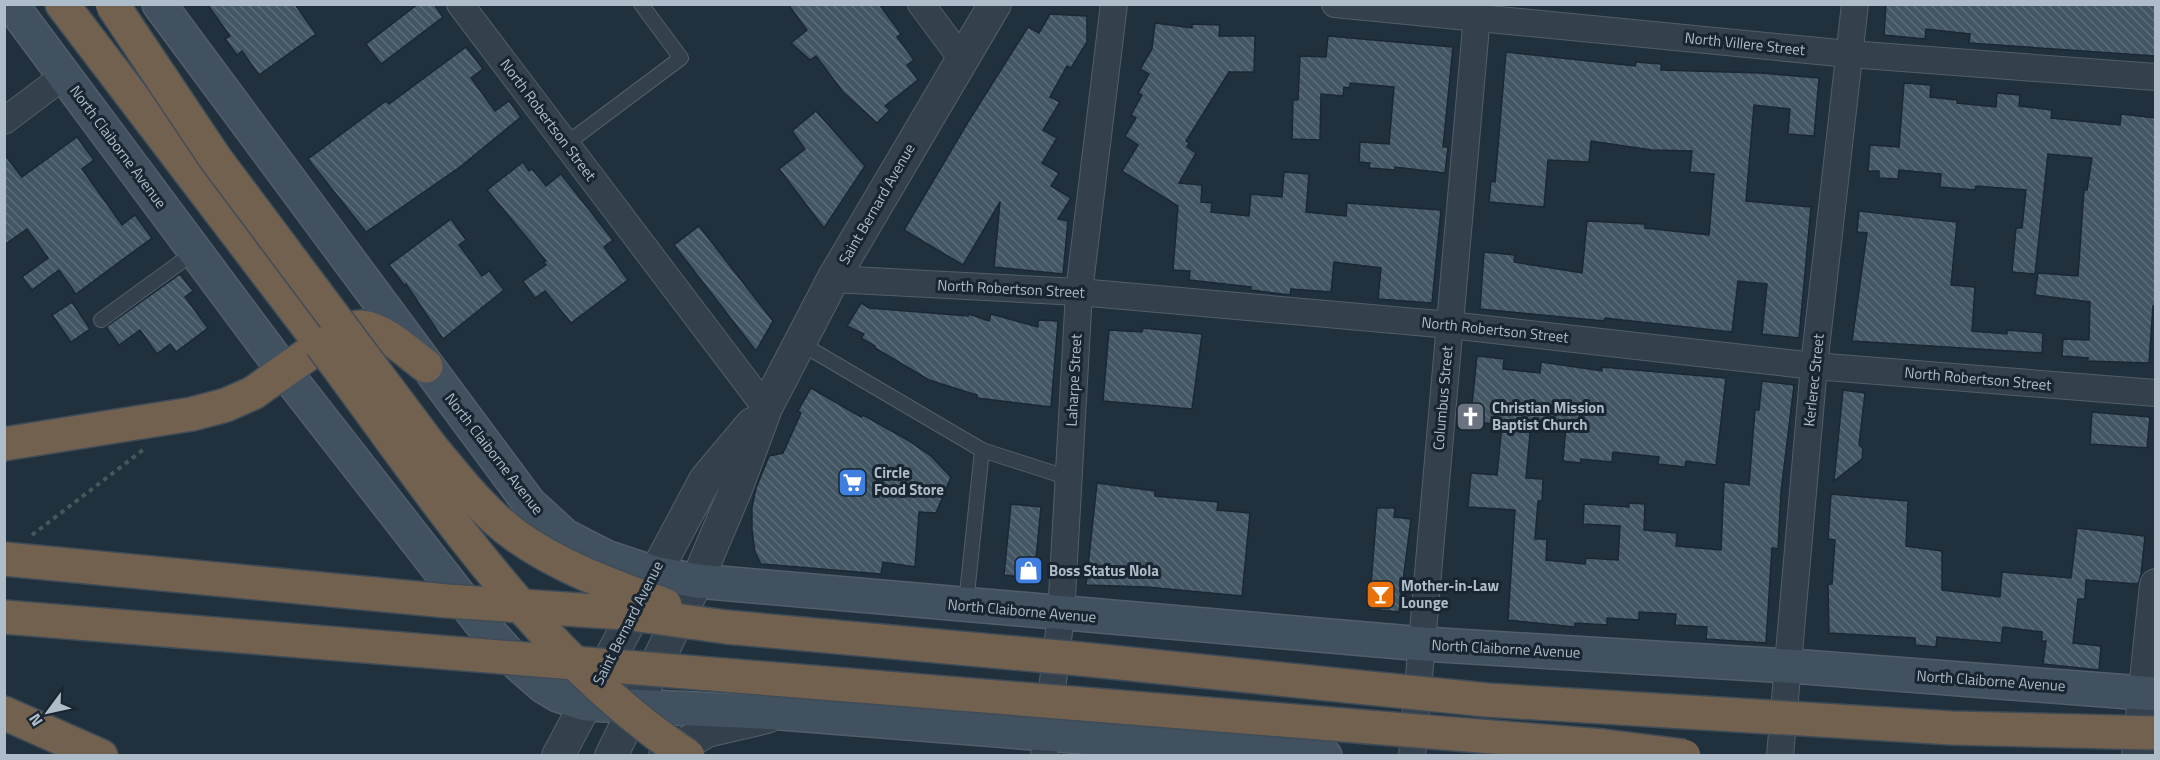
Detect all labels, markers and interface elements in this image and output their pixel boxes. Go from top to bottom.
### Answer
street label: North Villere Street [1684,26,1807,61]
street label: North Robertson Street [495,54,602,186]
street label: North Claiborne Avenue [64,80,172,213]
street label: Saint Bernard Avenue [833,139,921,268]
street label: North Robertson Street [937,273,1086,304]
street label: North Robertson Street [1420,310,1570,349]
street label: Laharpe Street [1060,332,1087,427]
street label: Kerlerec Street [1797,332,1830,428]
street label: Columbus Street [1426,344,1459,451]
street label: North Robertson Street [1903,361,2053,396]
street label: North Claiborne Avenue [439,388,549,520]
place label: Christian Mission Baptist Church [1492,396,1605,436]
church icon: Christian Mission Baptist Church [1455,401,1487,433]
place label: Circle Food Store [874,461,944,501]
supermarket icon: Circle Food Store [837,466,869,498]
shop icon: Boss Status Nola [1012,555,1044,587]
street label: Saint Bernard Avenue [586,557,669,689]
place label: Boss Status Nola [1049,559,1159,582]
place label: Mother-in-Law Lounge [1401,574,1499,614]
bar icon: Mother-in-Law Lounge [1364,579,1396,611]
street label: North Claiborne Avenue [947,593,1097,628]
street label: North Claiborne Avenue [1431,633,1581,664]
street label: North Claiborne Avenue [1916,664,2066,697]
north arrow [18,682,78,742]
text: N [22,709,49,731]

